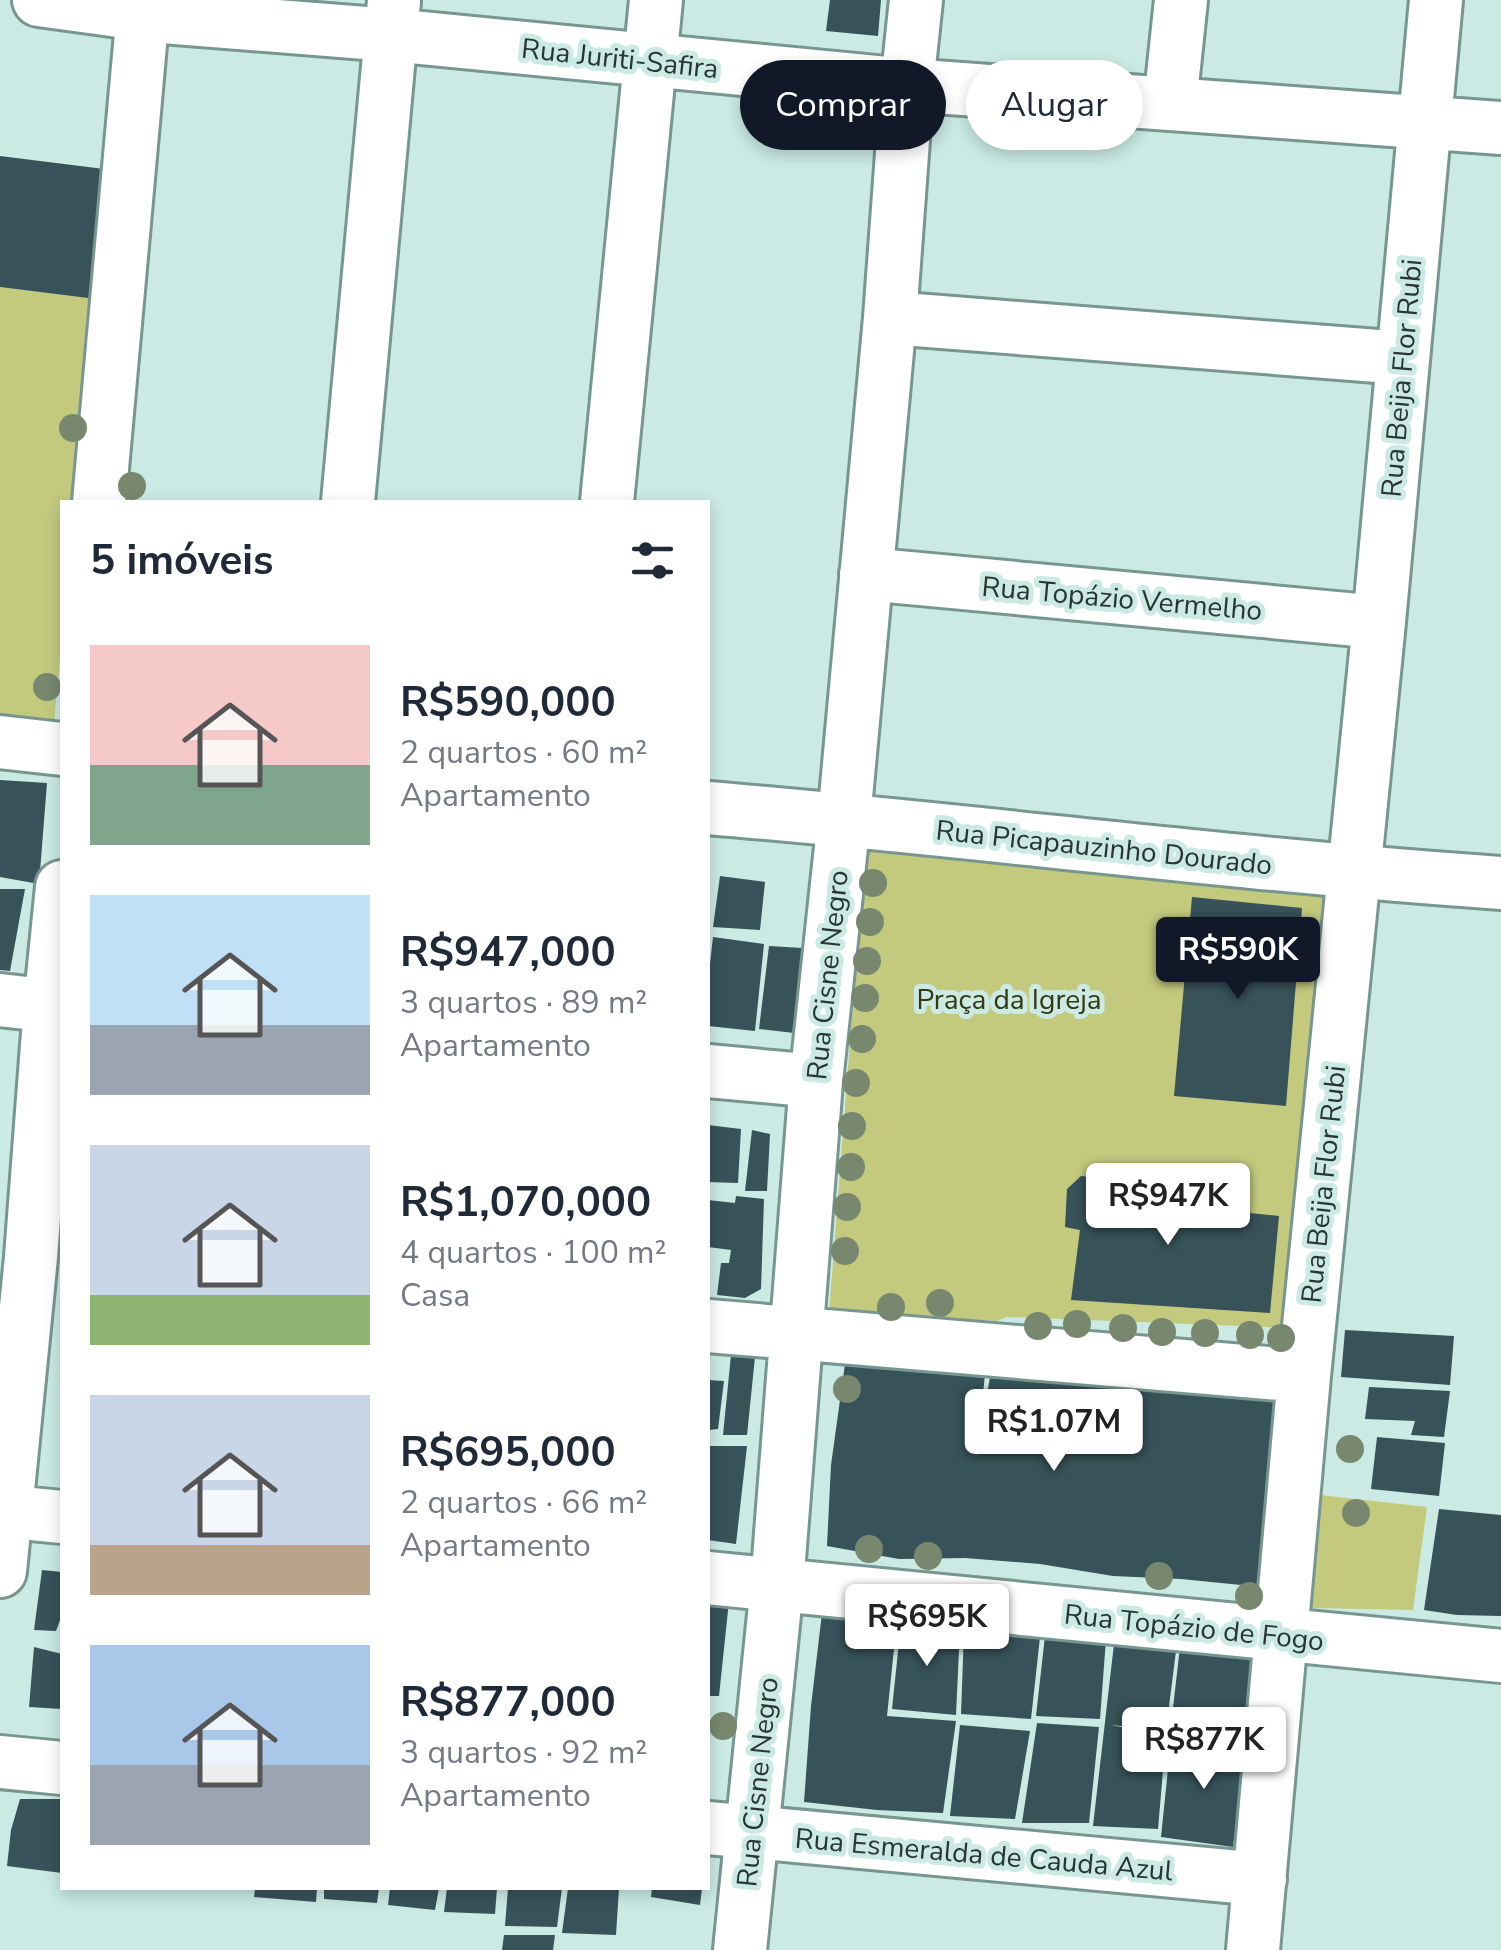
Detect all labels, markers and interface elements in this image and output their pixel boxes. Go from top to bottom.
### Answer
street label: Rua Juriti-Safira [520,30,720,88]
chip: Comprar [740,60,946,150]
chip: Alugar [966,60,1143,150]
street label: Rua Beija Flor Rubi [1373,257,1431,499]
text: 5 imóveis [90,532,274,589]
icon: filters [625,533,680,588]
street label: Rua Topázio Vermelho [980,568,1264,630]
text: R$590,000 [400,674,616,731]
icon: home [170,685,290,805]
text: 2 quartos · 60 m² [400,731,647,774]
text: Apartamento [400,774,591,817]
street label: Rua Picapauzinho Dourado [934,811,1274,885]
street label: Rua Cisne Negro [798,868,858,1082]
pin: R$590K [1157,917,1319,1002]
text: R$947,000 [400,924,616,981]
text: R$590K [1178,928,1298,971]
icon: home [170,935,290,1055]
text: 3 quartos · 89 m² [400,981,647,1024]
park label: Praça da Igreja [916,981,1102,1019]
text: Apartamento [400,1024,591,1067]
street label: Rua Beija Flor Rubi [1293,1063,1355,1305]
pin: R$947K [1087,1163,1249,1248]
text: R$1,070,000 [400,1174,651,1231]
text: R$947K [1108,1174,1228,1217]
icon: home [170,1185,290,1305]
text: 4 quartos · 100 m² [400,1231,667,1274]
text: Casa [400,1274,470,1317]
pin: R$1.07M [962,1389,1146,1474]
text: R$1.07M [987,1400,1121,1443]
text: R$695,000 [400,1424,616,1481]
icon: home [170,1435,290,1555]
text: 2 quartos · 66 m² [400,1481,647,1524]
text: Apartamento [400,1524,591,1567]
pin: R$695K [846,1584,1008,1669]
text: R$695K [867,1595,987,1638]
street label: Rua Topázio de Fogo [1062,1595,1326,1661]
text: R$877,000 [400,1674,616,1731]
street label: Rua Cisne Negro [728,1675,788,1889]
icon: home [170,1685,290,1805]
pin: R$877K [1123,1707,1285,1792]
text: R$877K [1144,1718,1264,1761]
text: 3 quartos · 92 m² [400,1731,647,1774]
text: Apartamento [400,1774,591,1817]
street label: Rua Esmeralda de Cauda Azul [793,1820,1175,1891]

